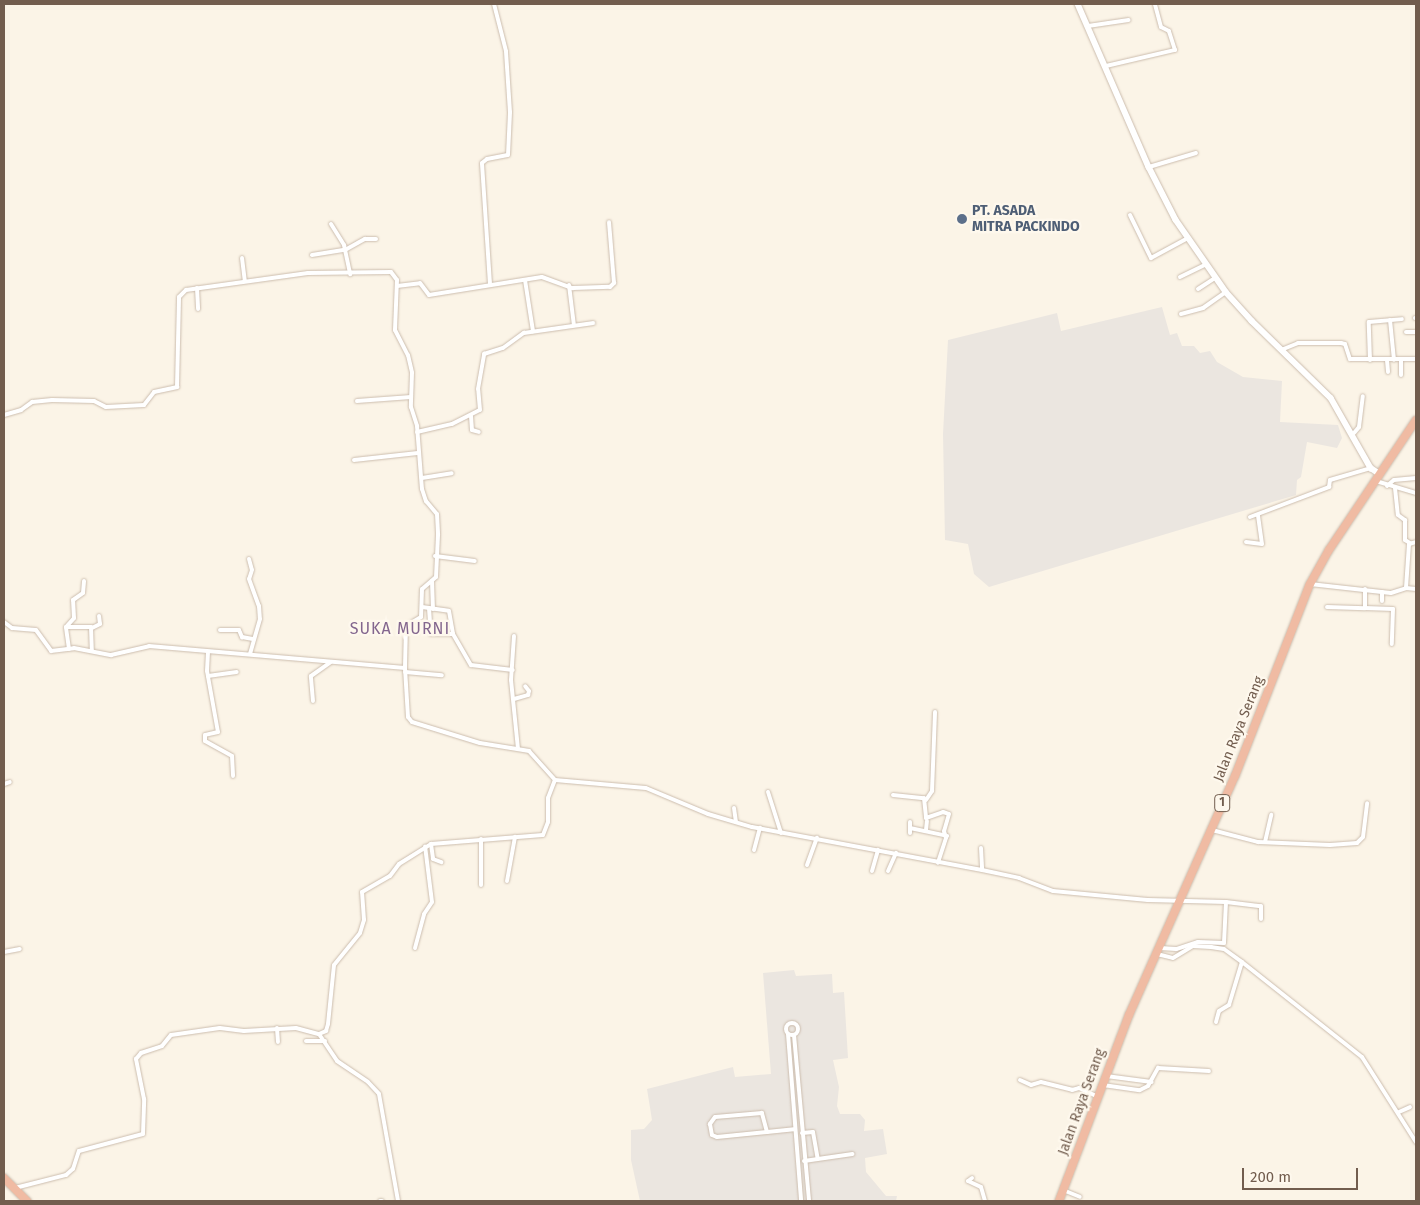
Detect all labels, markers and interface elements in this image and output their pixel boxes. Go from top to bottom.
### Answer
place label: PT. ASADA MITRA PACKINDO [972,203,1080,236]
marker: PT. ASADA MITRA PACKINDO [956,213,968,225]
district label: SUKA MURNI [348,619,452,639]
street label: Jalan Raya Serang [1210,674,1268,784]
road number: 1 [1213,794,1231,812]
street label: Jalan Raya Serang [1055,1046,1109,1158]
scale bar [1245,1158,1361,1190]
text: 200 m [1250,1168,1291,1186]

